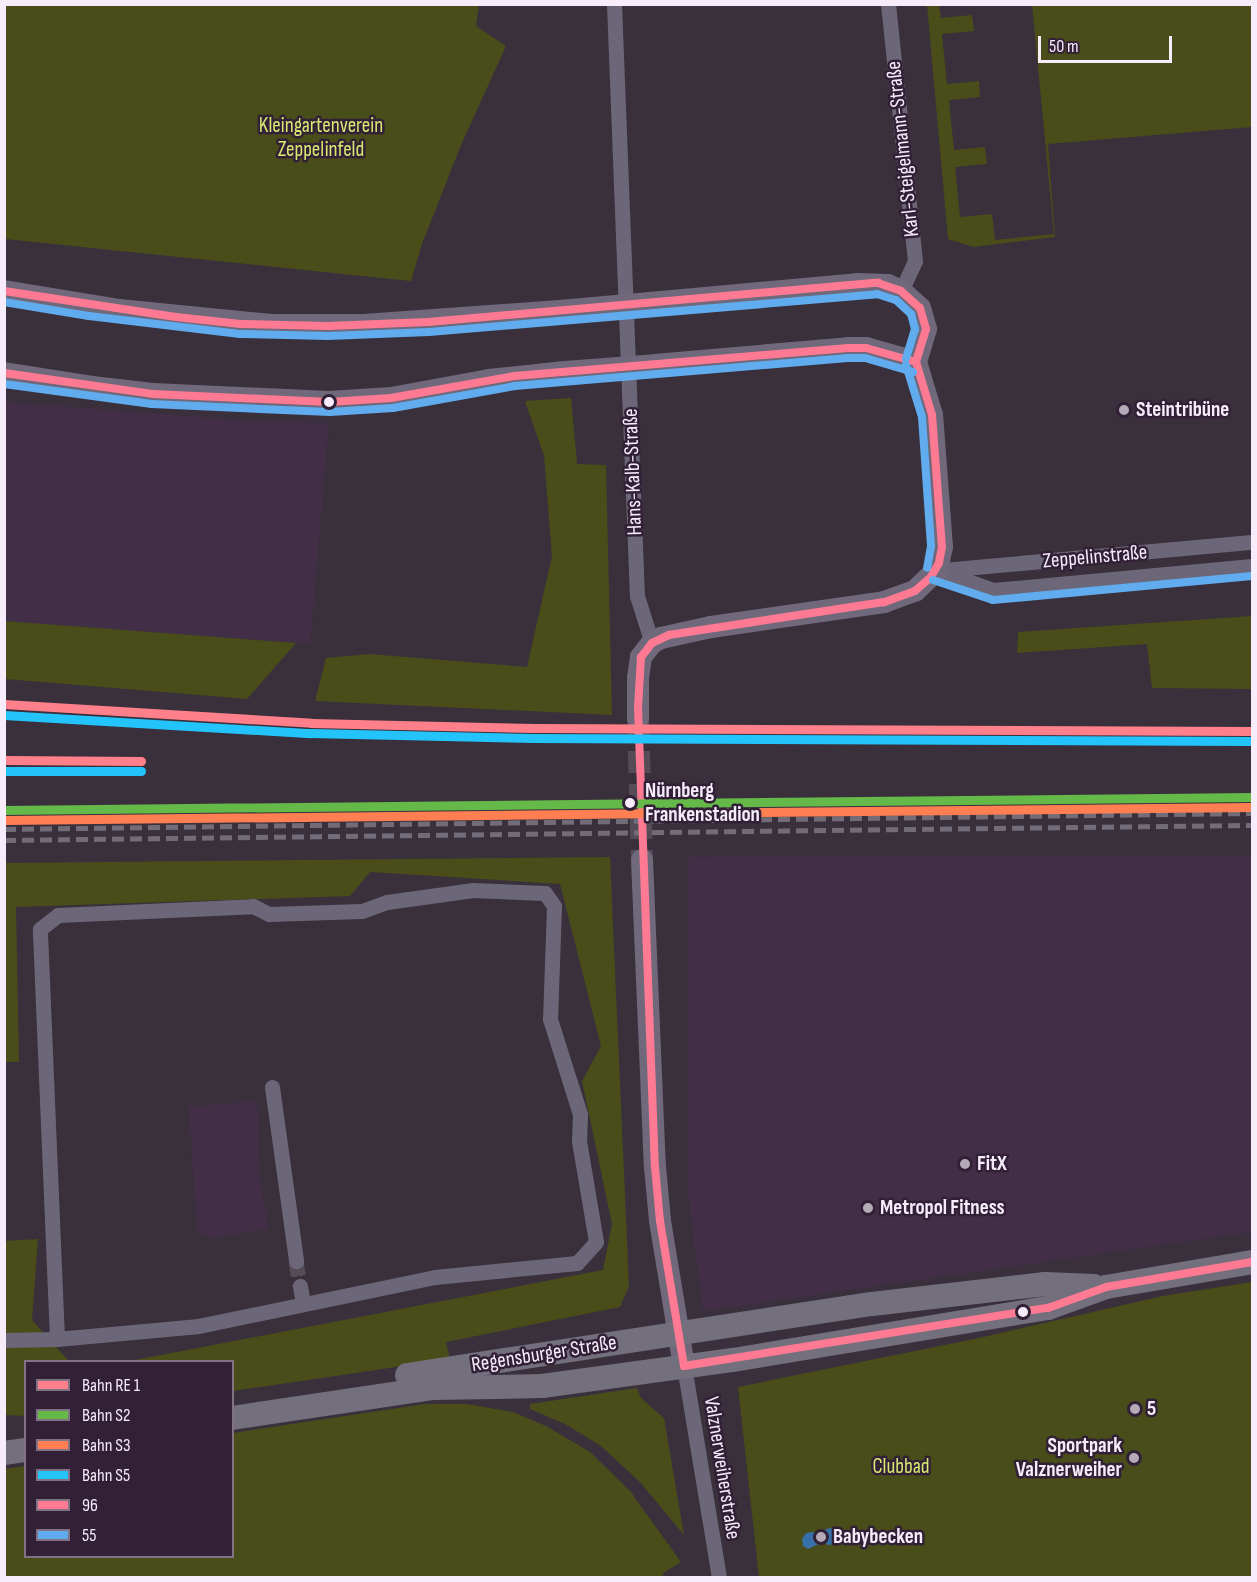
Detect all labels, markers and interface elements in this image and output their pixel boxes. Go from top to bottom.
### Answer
scale bar [1041,24,1174,62]
text: 50 m [1049,36,1079,57]
street label: Karl-Steigelmann-Straße [881,60,925,238]
park label: Kleingartenverein Zeppelinfeld [259,113,383,163]
unlabelled marker [323,396,335,408]
place label: Steintribüne [1136,397,1229,423]
marker: Steintribüne [1117,403,1131,417]
street label: Hans-Kalb-Straße [618,408,648,536]
street label: Zeppelinstraße [1042,540,1148,574]
place label: Nürnberg Frankenstadion [645,778,760,828]
marker: Nürnberg Frankenstadion [620,793,640,813]
place label: FitX [977,1151,1007,1177]
marker: FitX [958,1157,972,1171]
place label: Metropol Fitness [880,1195,1005,1221]
marker: Metropol Fitness [861,1201,875,1215]
unlabelled marker [1017,1306,1029,1318]
street label: Regensburger Straße [470,1330,618,1378]
legend [24,1360,234,1558]
text: Bahn RE 1 [82,1375,140,1396]
street label: Valznerweiherstraße [698,1395,746,1541]
place label: 5 [1147,1396,1156,1422]
marker: 5 [1128,1402,1142,1416]
text: Bahn S2 [82,1405,130,1426]
place label: Sportpark Valznerweiher [1016,1433,1122,1483]
text: Bahn S3 [82,1435,131,1456]
marker: Sportpark Valznerweiher [1127,1451,1141,1465]
park label: Clubbad [872,1454,930,1480]
text: Bahn S5 [82,1465,130,1486]
text: 96 [82,1495,98,1516]
place label: Babybecken [833,1524,923,1550]
text: 55 [82,1525,96,1546]
marker: Babybecken [814,1530,828,1544]

